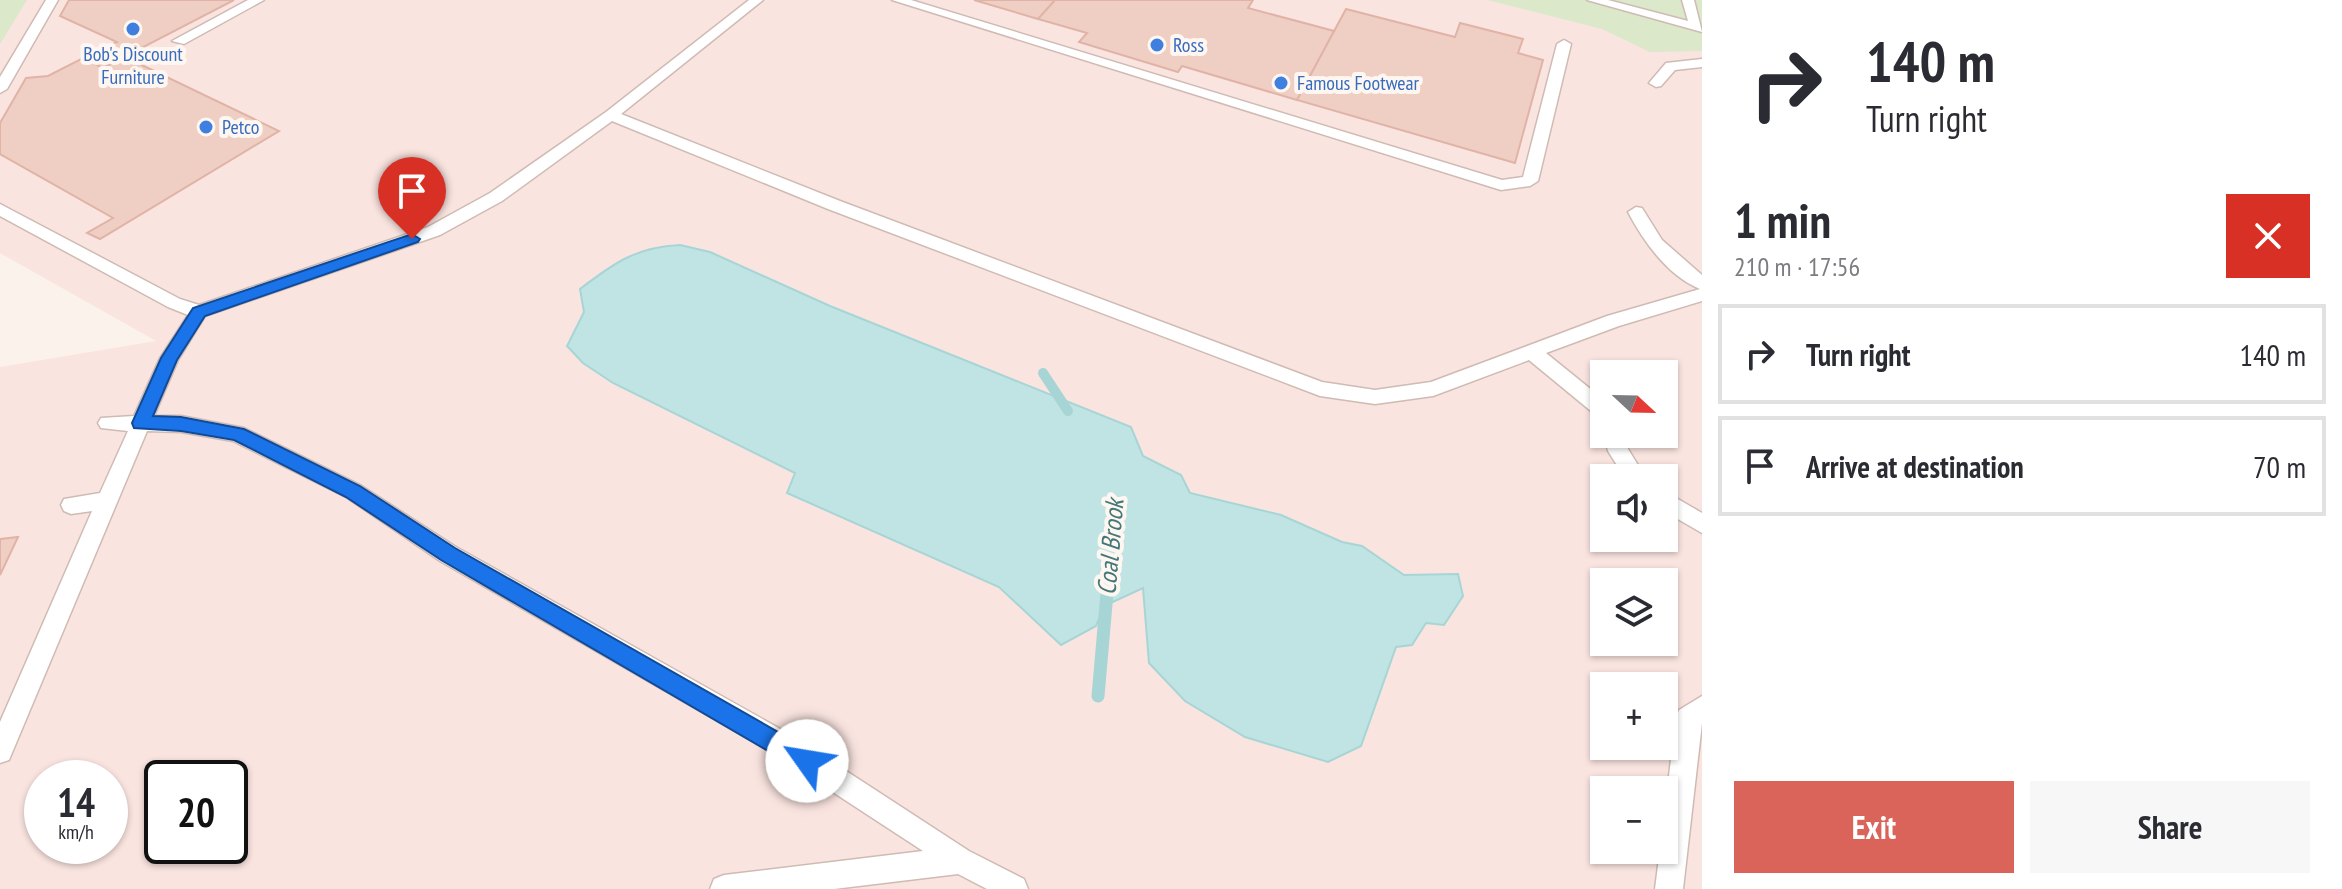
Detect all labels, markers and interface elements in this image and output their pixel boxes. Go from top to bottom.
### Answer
marker: Bob's Discount Furniture [124,20,142,38]
text: 140 m [1866,25,1995,97]
place label: Ross [1173,32,1204,58]
icon: right [1734,32,1838,136]
marker: Ross [1148,36,1166,54]
place label: Bob's Discount Furniture [83,41,183,90]
place label: Famous Footwear [1297,70,1420,96]
marker: Famous Footwear [1272,74,1290,92]
text: Turn right [1866,95,1987,142]
place label: Petco [222,114,259,140]
marker: Petco [197,118,215,136]
pin [378,157,446,239]
icon: arrive [390,169,434,213]
text: 1 min [1734,189,1831,251]
button: close [2226,194,2310,278]
text: 210 m · 17:56 [1734,250,1860,283]
icon: right [1738,332,1782,376]
text: Turn right [1806,335,1910,374]
text: 140 m [2240,335,2306,374]
north arrow [1590,360,1678,448]
map controls [1590,360,1678,864]
icon: arrive [1738,444,1782,488]
text: Arrive at destination [1806,447,2024,486]
text: 70 m [2253,447,2306,486]
button: sound [1590,464,1678,552]
water label: Coal Brook [1089,495,1131,596]
button: layers [1590,568,1678,656]
button: + [1590,672,1678,760]
position arrow [765,719,849,803]
speed limit sign: 20 [144,760,248,864]
text: 14 [57,776,95,828]
button: − [1590,776,1678,864]
button: Exit [1734,781,2014,873]
button: Share [2030,781,2310,873]
text: km/h [58,819,94,845]

